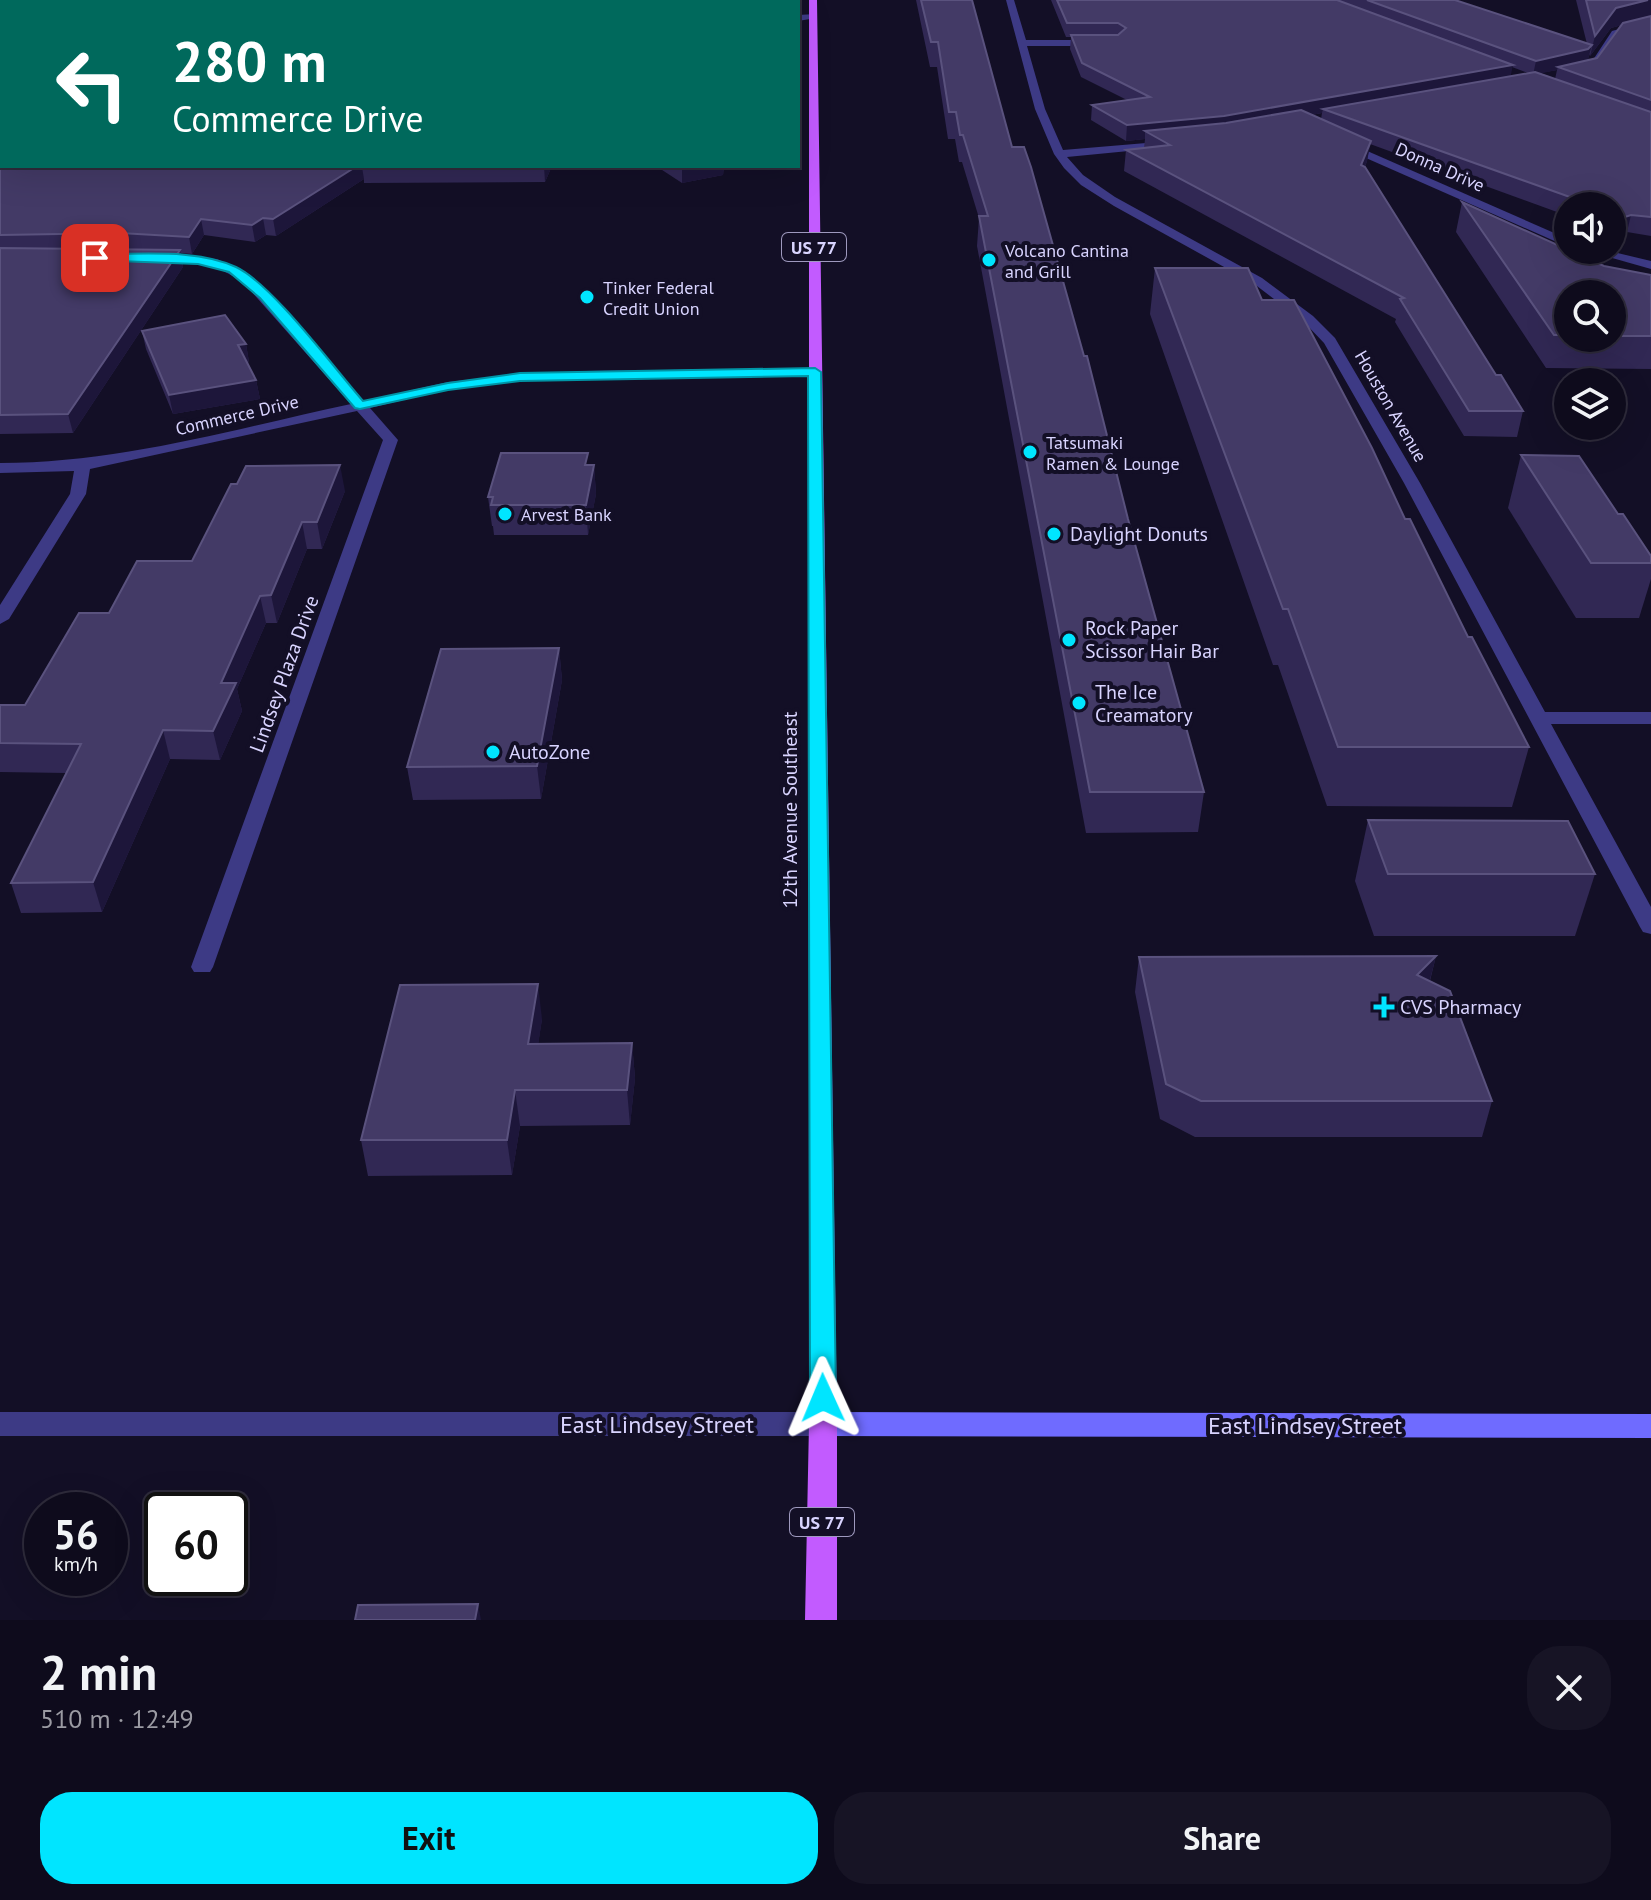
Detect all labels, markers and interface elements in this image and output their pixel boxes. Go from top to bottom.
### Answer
text: 280 m [172,25,327,97]
icon: left [40,32,144,136]
text: Commerce Drive [172,95,424,142]
street label: Donna Drive [1392,137,1488,197]
map controls [1554,192,1626,440]
button: sound [1554,192,1626,264]
pin [61,224,129,292]
road number: US 77 [782,233,846,261]
icon: arrive [73,236,117,280]
place label: Volcano Cantina and Grill [1004,239,1129,283]
marker: Volcano Cantina and Grill [980,251,998,269]
place label: Tinker Federal Credit Union [603,276,714,320]
button: search [1554,280,1626,352]
marker: Tinker Federal Credit Union [578,288,596,306]
street label: Houston Avenue [1350,346,1432,466]
button: layers [1554,368,1626,440]
street label: Commerce Drive [173,390,301,440]
place label: Tatsumaki Ramen & Lounge [1046,431,1180,475]
marker: Tatsumaki Ramen & Lounge [1021,443,1039,461]
place label: Arvest Bank [521,503,612,526]
marker: Arvest Bank [496,505,514,523]
place label: Daylight Donuts [1070,521,1208,547]
marker: Daylight Donuts [1045,525,1063,543]
street label: Lindsey Plaza Drive [243,592,325,756]
place label: Rock Paper Scissor Hair Bar [1085,615,1219,664]
marker: Rock Paper Scissor Hair Bar [1060,631,1078,649]
place label: The Ice Creamatory [1095,679,1193,728]
marker: The Ice Creamatory [1070,694,1088,712]
street label: 12th Avenue Southeast [777,711,803,909]
place label: AutoZone [509,739,590,765]
marker: AutoZone [484,743,502,761]
place label: CVS Pharmacy [1400,994,1522,1020]
marker: CVS Pharmacy [1375,998,1393,1016]
position arrow [781,1356,865,1440]
street label: East Lindsey Street [560,1409,754,1440]
street label: East Lindsey Street [1208,1410,1402,1441]
speed limit sign: 60 [144,1492,248,1596]
text: 56 [53,1508,99,1560]
road number: US 77 [790,1508,854,1536]
text: km/h [54,1551,98,1577]
text: 2 min [40,1641,157,1703]
button: close [1527,1646,1611,1730]
text: 510 m · 12:49 [40,1702,194,1735]
button: Exit [40,1792,818,1884]
button: Share [834,1792,1611,1884]

